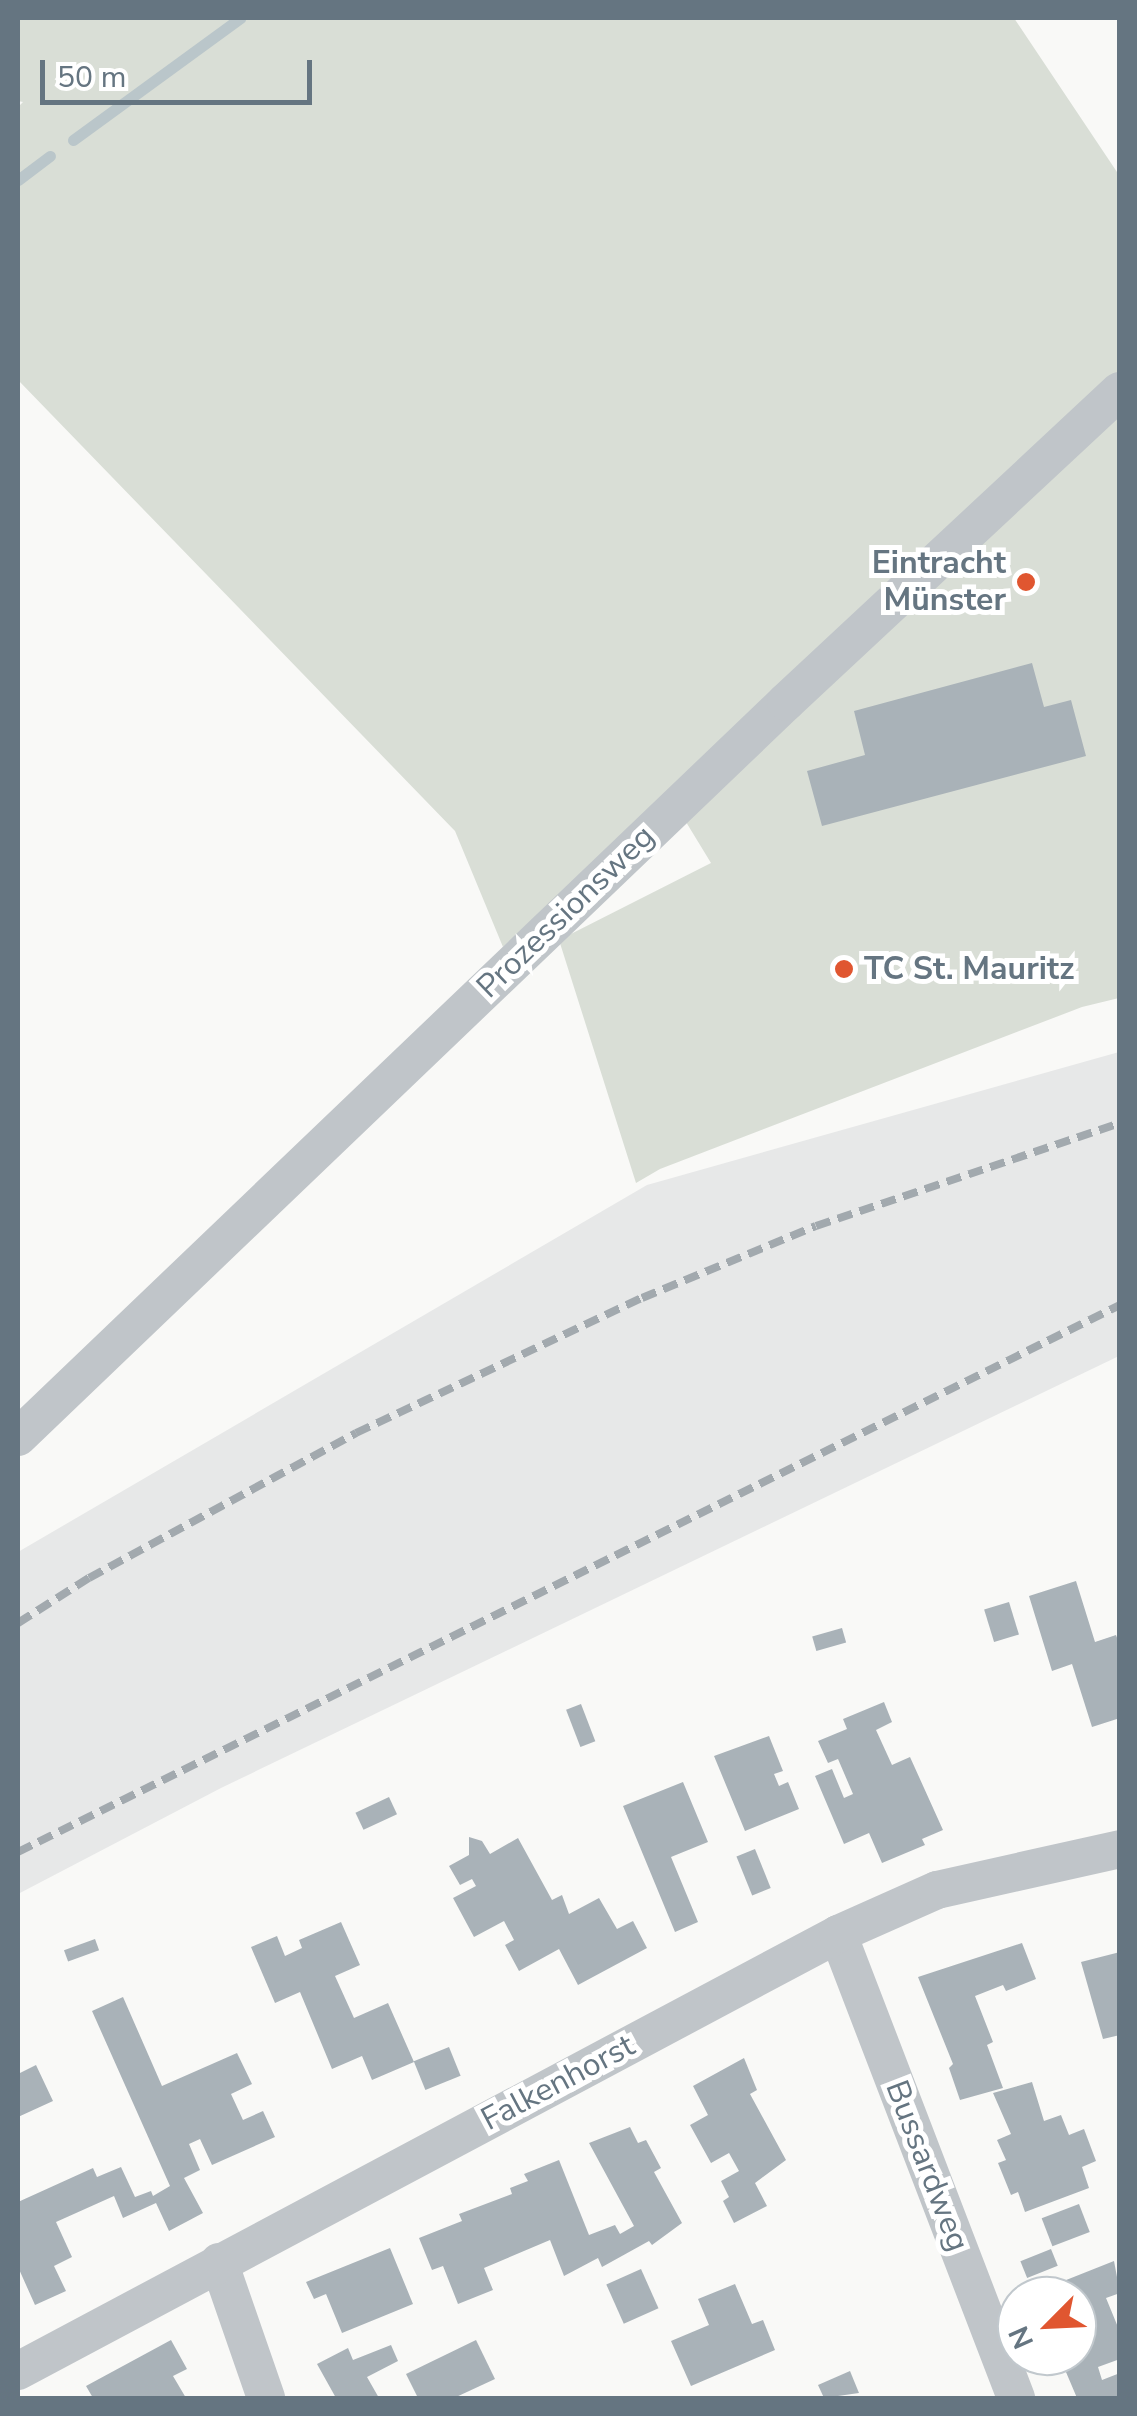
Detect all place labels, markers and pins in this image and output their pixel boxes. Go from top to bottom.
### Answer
place label: Eintracht Münster [872,545,1006,620]
marker: Eintracht Münster [1015,571,1037,593]
place label: TC St. Mauritz [864,950,1074,988]
marker: TC St. Mauritz [833,958,855,980]

